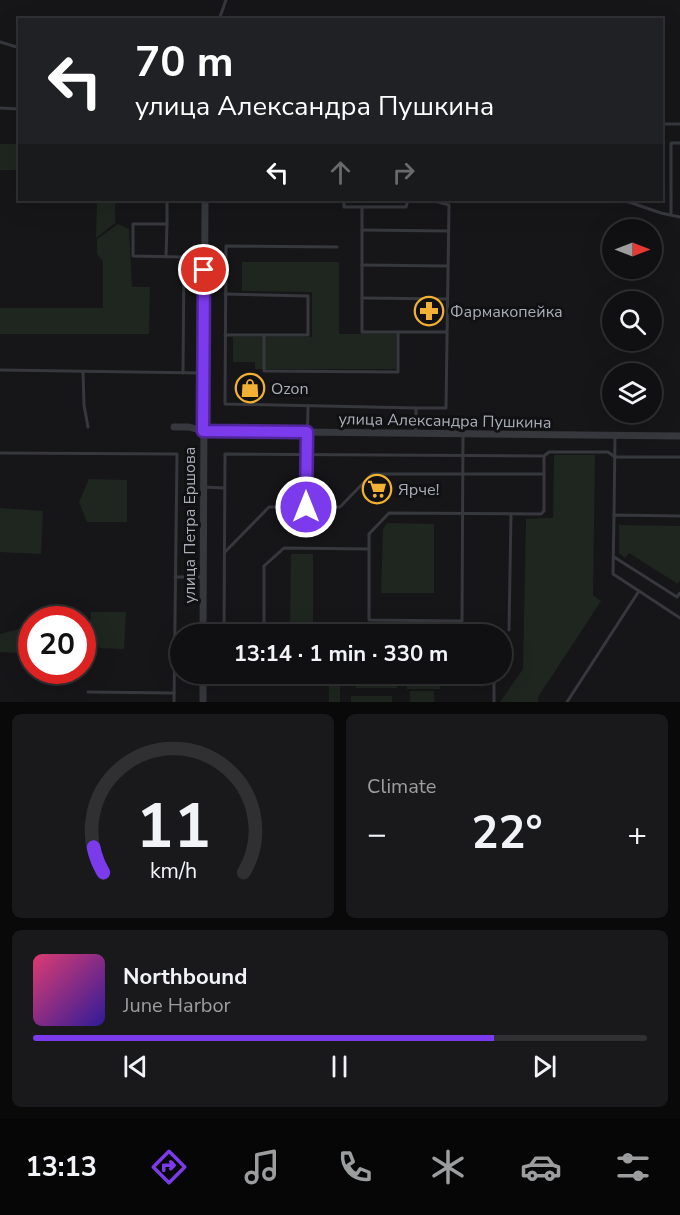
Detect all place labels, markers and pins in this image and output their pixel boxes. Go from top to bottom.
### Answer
pin [178,244,229,295]
pharmacy icon: Фармакопейка [413,295,445,327]
place label: Фармакопейка [450,301,563,323]
shop icon: Ozon [234,372,266,404]
place label: Ozon [271,378,309,400]
supermarket icon: Ярче! [361,473,393,505]
place label: Ярче! [398,479,439,501]

